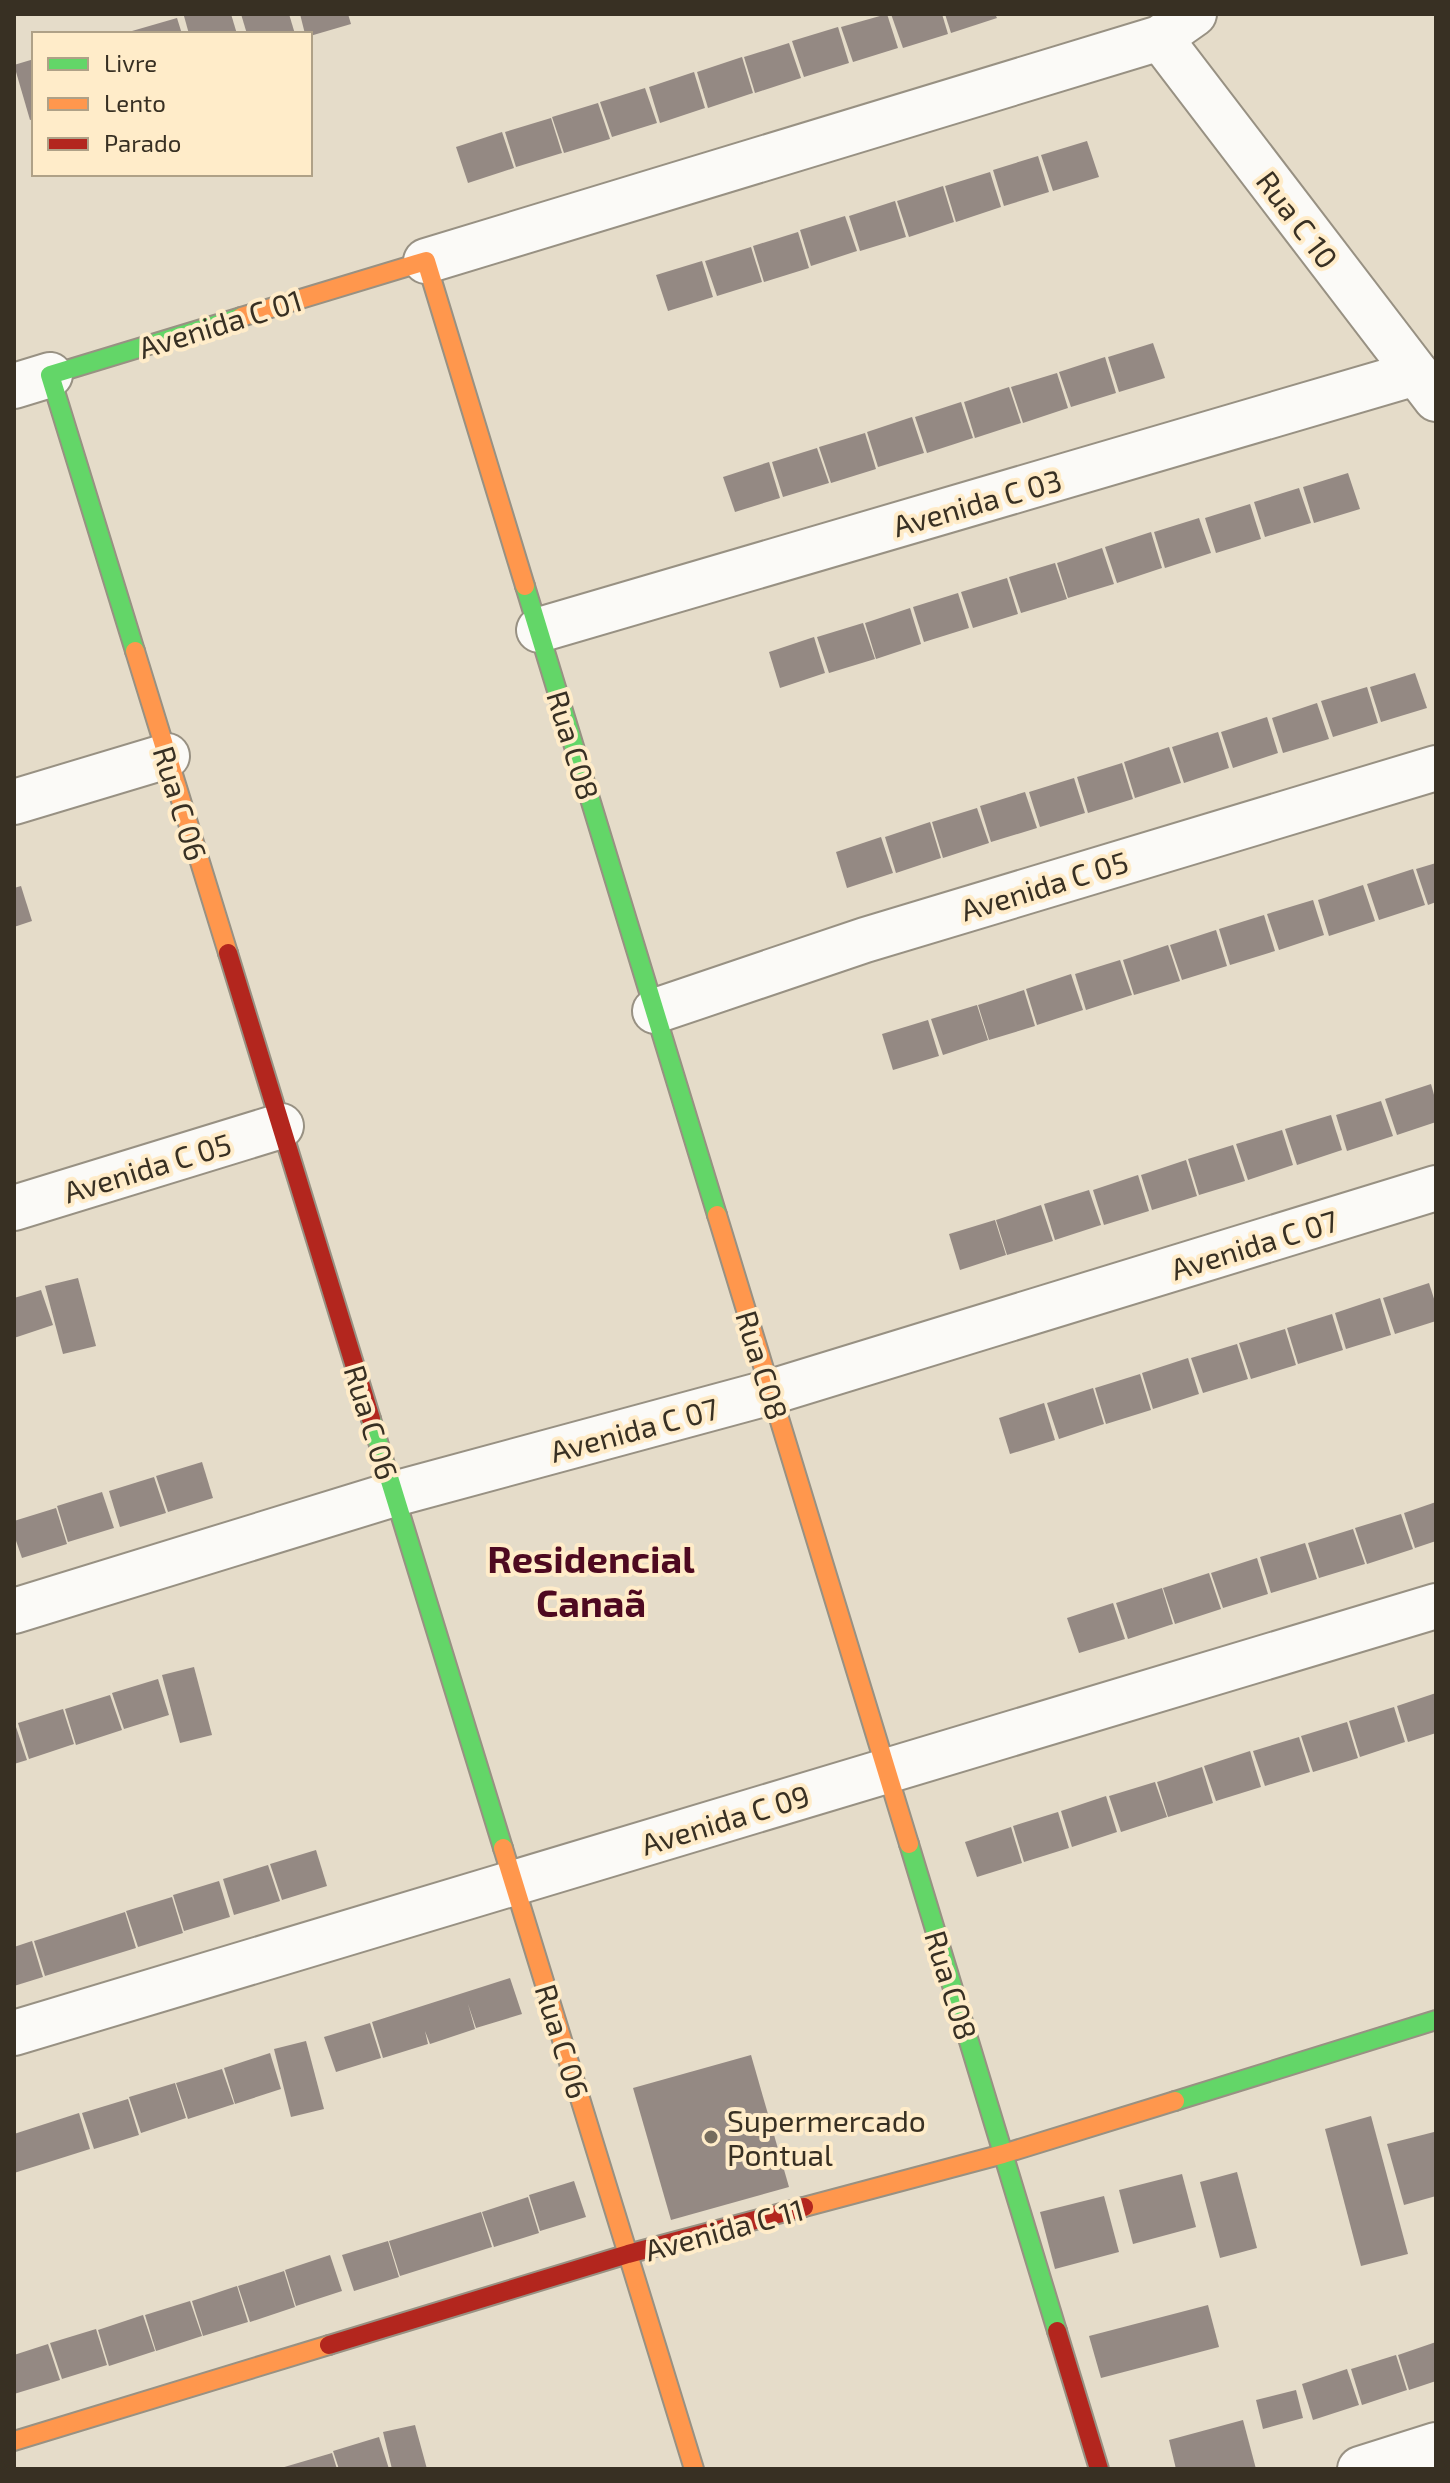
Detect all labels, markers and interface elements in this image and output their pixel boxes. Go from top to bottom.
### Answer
legend [32,32,312,176]
text: Livre [104,48,157,77]
text: Lento [104,88,166,117]
text: Parado [104,128,181,157]
street label: Rua C 10 [1250,163,1346,275]
street label: Avenida C 01 [134,281,306,365]
street label: Avenida C 03 [889,461,1065,543]
street label: Rua C08 [540,686,608,804]
street label: Rua C 06 [147,741,215,865]
street label: Avenida C 05 [956,842,1132,928]
street label: Avenida C 05 [59,1124,235,1210]
street label: Avenida C 07 [1166,1202,1342,1286]
street label: Rua C08 [729,1306,797,1424]
street label: Rua C 06 [338,1360,406,1484]
street label: Avenida C 07 [546,1389,722,1469]
district label: Residencial Canaã [487,1535,695,1625]
street label: Avenida C 09 [636,1776,814,1862]
street label: Rua C08 [918,1926,986,2044]
street label: Rua C 06 [529,1979,597,2103]
place label: Supermercado Pontual [727,2102,926,2172]
marker: Supermercado Pontual [702,2128,720,2146]
street label: Avenida C 11 [641,2191,807,2267]

